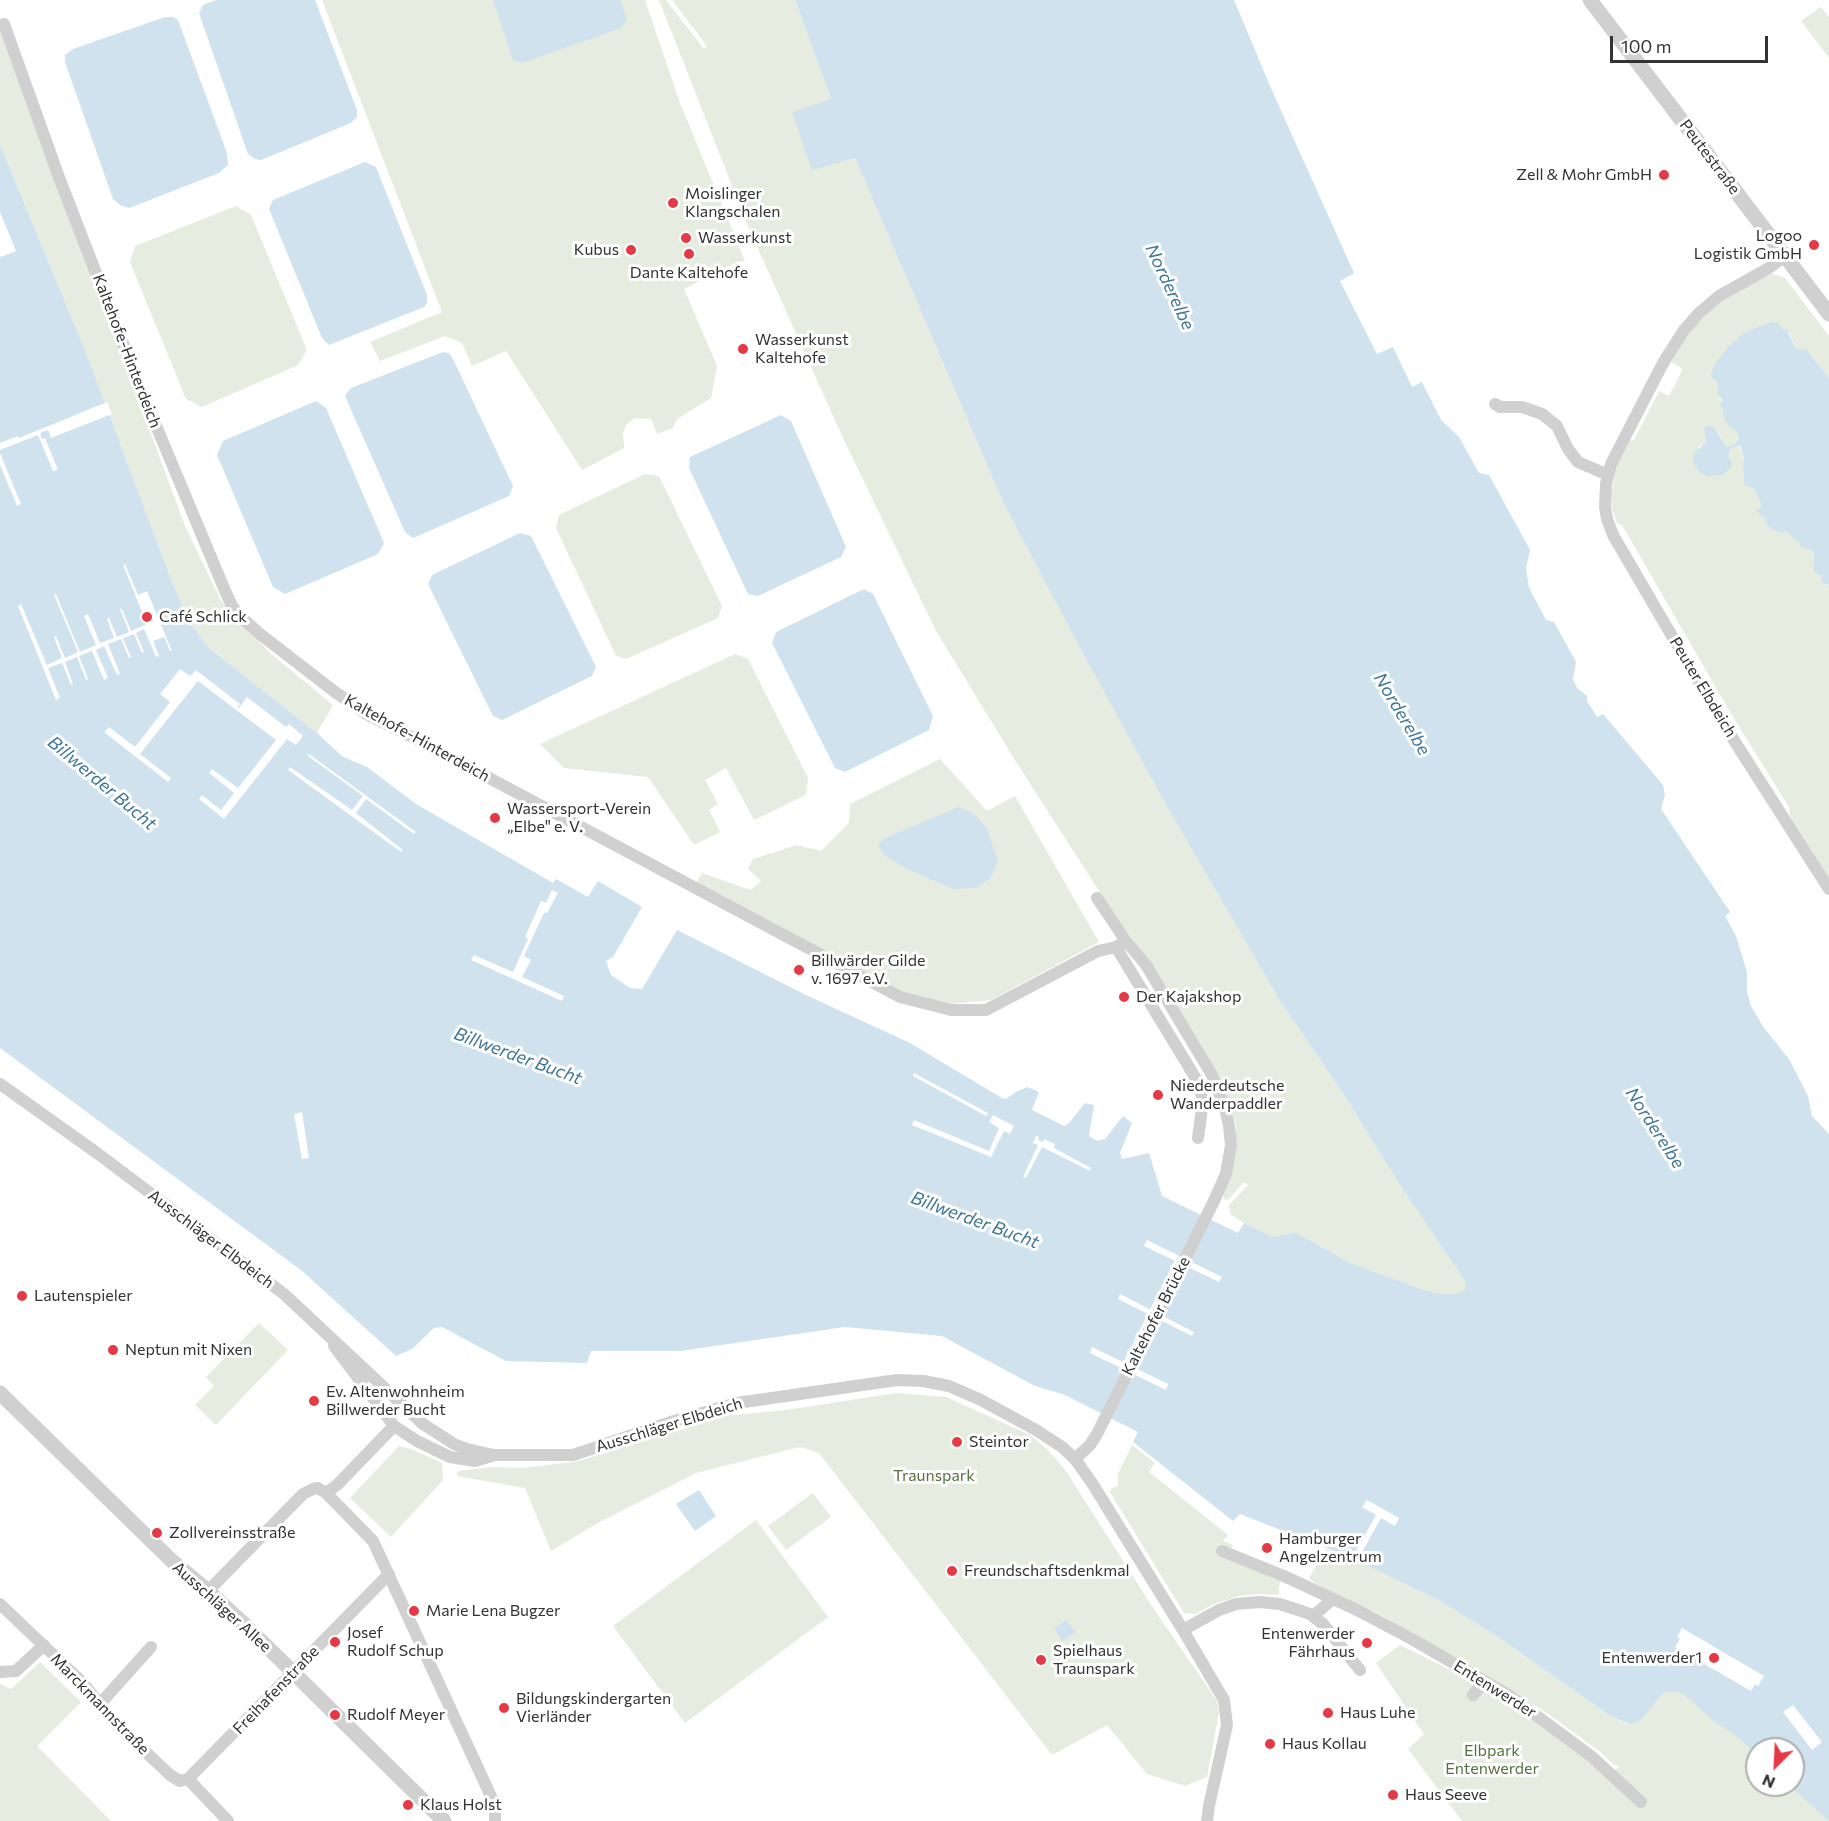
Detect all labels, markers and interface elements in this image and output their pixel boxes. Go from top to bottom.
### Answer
scale bar [1613,24,1770,62]
text: 100 m [1621,35,1671,57]
street label: Peutestraße [1676,116,1744,198]
place label: Zell & Mohr GmbH [1516,165,1652,185]
marker: Zell & Mohr GmbH [1657,168,1671,182]
place label: Moislinger Klangschalen [685,184,780,222]
marker: Moislinger Klangschalen [666,196,680,210]
place label: Logoo Logistik GmbH [1694,226,1802,264]
place label: Wasserkunst [698,228,792,248]
marker: Wasserkunst [679,231,693,245]
marker: Logoo Logistik GmbH [1807,238,1821,252]
place label: Kubus [574,240,619,260]
water label: Norderelbe [1141,241,1199,333]
marker: Kubus [624,243,638,257]
marker: Dante Kaltehofe [682,247,696,261]
place label: Dante Kaltehofe [630,263,748,283]
street label: Kaltehofe-Hinterdeich [89,272,165,430]
place label: Wasserkunst Kaltehofe [755,330,849,368]
marker: Wasserkunst Kaltehofe [736,342,750,356]
place label: Café Schlick [159,607,247,627]
marker: Café Schlick [140,610,154,624]
street label: Peuter Elbdeich [1666,633,1740,741]
water label: Norderelbe [1369,669,1435,759]
street label: Kaltehofe-Hinterdeich [341,690,493,786]
water label: Billwerder Bucht [43,731,161,835]
place label: Wassersport-Verein „Elbe" e. V. [507,799,651,837]
marker: Wassersport-Verein „Elbe" e. V. [488,811,502,825]
place label: Billwärder Gilde v. 1697 e.V. [811,951,925,989]
marker: Billwärder Gilde v. 1697 e.V. [792,963,806,977]
place label: Der Kajakshop [1136,987,1241,1007]
marker: Der Kajakshop [1117,990,1131,1004]
water label: Billwerder Bucht [451,1023,585,1089]
place label: Niederdeutsche Wanderpaddler [1170,1076,1284,1114]
water label: Norderelbe [1621,1083,1689,1173]
marker: Niederdeutsche Wanderpaddler [1151,1088,1165,1102]
street label: Ausschläger Elbdeich [144,1186,278,1292]
water label: Billwerder Bucht [908,1187,1042,1253]
street label: Kaltehofer Brücke [1118,1253,1194,1379]
place label: Lautenspieler [34,1286,133,1306]
marker: Lautenspieler [15,1289,29,1303]
place label: Neptun mit Nixen [125,1340,252,1360]
marker: Neptun mit Nixen [106,1343,120,1357]
place label: Ev. Altenwohnheim Billwerder Bucht [326,1382,465,1420]
marker: Ev. Altenwohnheim Billwerder Bucht [307,1394,321,1408]
street label: Ausschläger Elbdeich [593,1394,745,1456]
place label: Steintor [969,1432,1029,1452]
marker: Steintor [950,1435,964,1449]
park label: Traunspark [893,1466,975,1486]
place label: Zollvereinsstraße [169,1523,295,1543]
marker: Zollvereinsstraße [150,1526,164,1540]
place label: Hamburger Angelzentrum [1279,1529,1382,1567]
marker: Hamburger Angelzentrum [1260,1541,1274,1555]
street label: Ausschläger Allee [169,1558,275,1656]
place label: Freundschaftsdenkmal [964,1561,1130,1581]
marker: Freundschaftsdenkmal [945,1564,959,1578]
place label: Marie Lena Bugzer [426,1601,560,1621]
marker: Marie Lena Bugzer [407,1604,421,1618]
place label: Josef Rudolf Schup [347,1623,444,1661]
place label: Entenwerder Fährhaus [1261,1624,1355,1662]
marker: Josef Rudolf Schup [328,1635,342,1649]
marker: Entenwerder Fährhaus [1360,1636,1374,1650]
place label: Spielhaus Traunspark [1053,1641,1135,1679]
street label: Freihafenstraße [229,1642,323,1738]
place label: Entenwerder1 [1601,1648,1702,1668]
street label: Marckmannstraße [47,1649,153,1759]
marker: Entenwerder1 [1707,1651,1721,1665]
marker: Spielhaus Traunspark [1034,1653,1048,1667]
street label: Entenwerder [1450,1656,1540,1722]
place label: Bildungskindergarten Vierländer [516,1689,671,1727]
marker: Bildungskindergarten Vierländer [497,1701,511,1715]
place label: Haus Luhe [1340,1703,1415,1723]
place label: Rudolf Meyer [347,1705,445,1725]
marker: Haus Luhe [1321,1706,1335,1720]
marker: Rudolf Meyer [328,1708,342,1722]
place label: Haus Kollau [1282,1734,1367,1754]
marker: Haus Kollau [1263,1737,1277,1751]
north arrow [1745,1737,1805,1797]
park label: Elbpark Entenwerder [1445,1741,1539,1779]
text: N [1759,1771,1778,1793]
place label: Haus Seeve [1405,1785,1487,1805]
marker: Haus Seeve [1386,1788,1400,1802]
place label: Klaus Holst [420,1795,502,1815]
marker: Klaus Holst [401,1798,415,1812]

